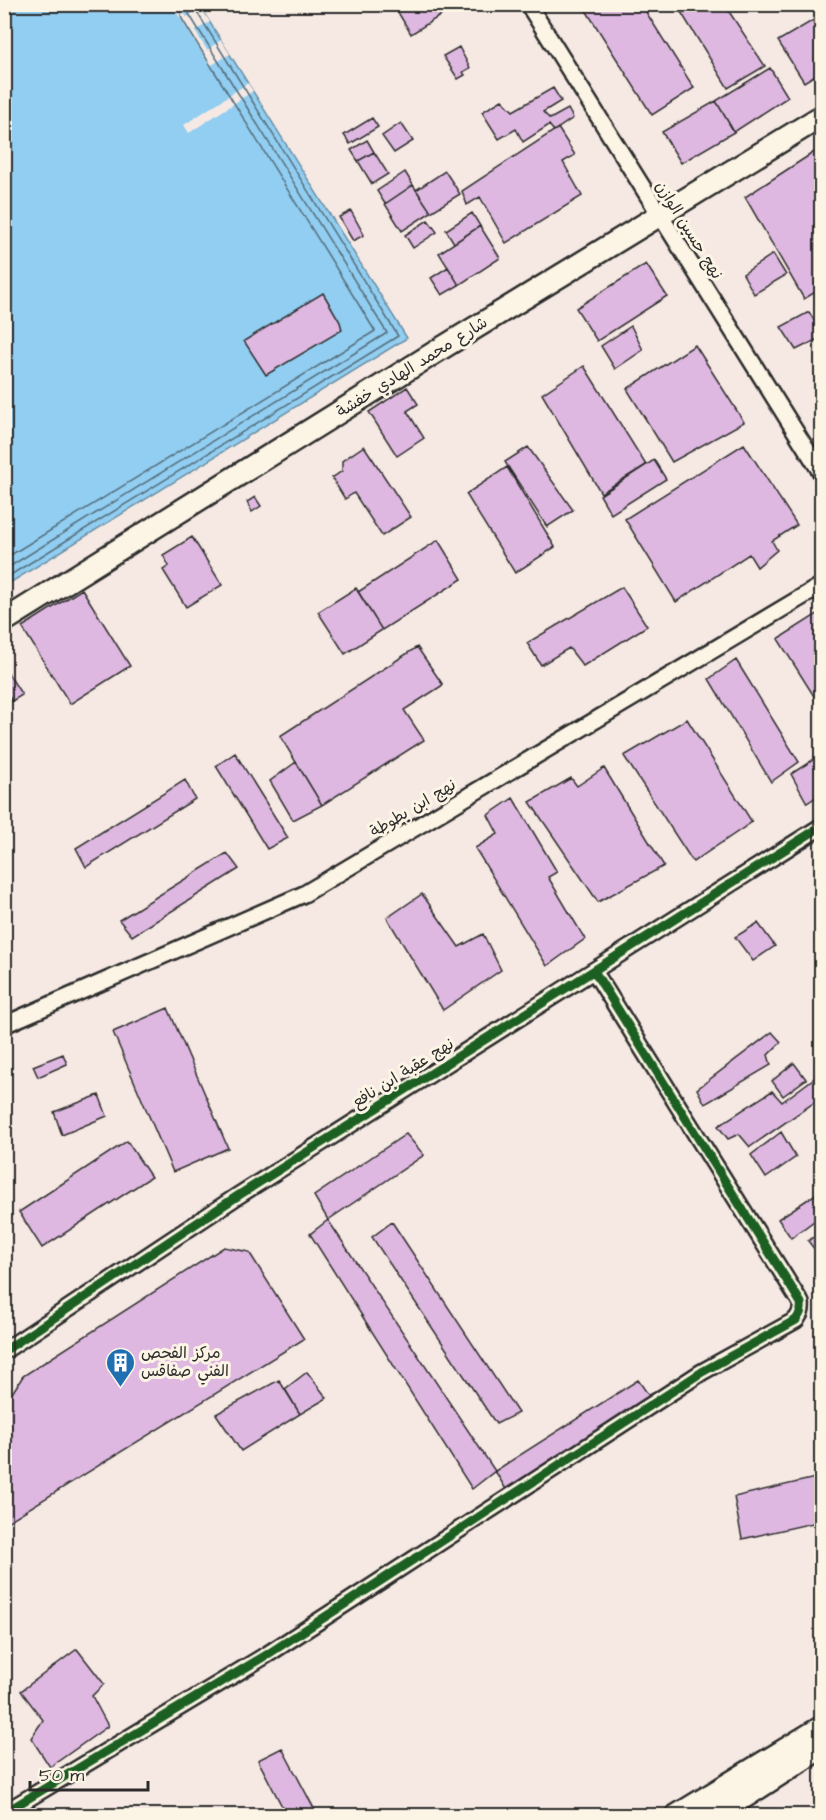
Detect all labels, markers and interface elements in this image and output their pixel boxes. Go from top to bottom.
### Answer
street label: نهج حسين الوازن [650,177,728,283]
street label: شارع محمد الهادي خفشة [332,311,492,423]
street label: نهج ابن بطوطة [366,774,460,842]
street label: نهج عقبة ابن نافع [348,1033,458,1113]
place label: مركز الفحص الفني صفاقس [141,1342,229,1385]
building icon: مركز الفحص الفني صفاقس [104,1346,136,1388]
scale bar [30,1754,148,1792]
text: 50 m [39,1763,84,1788]

